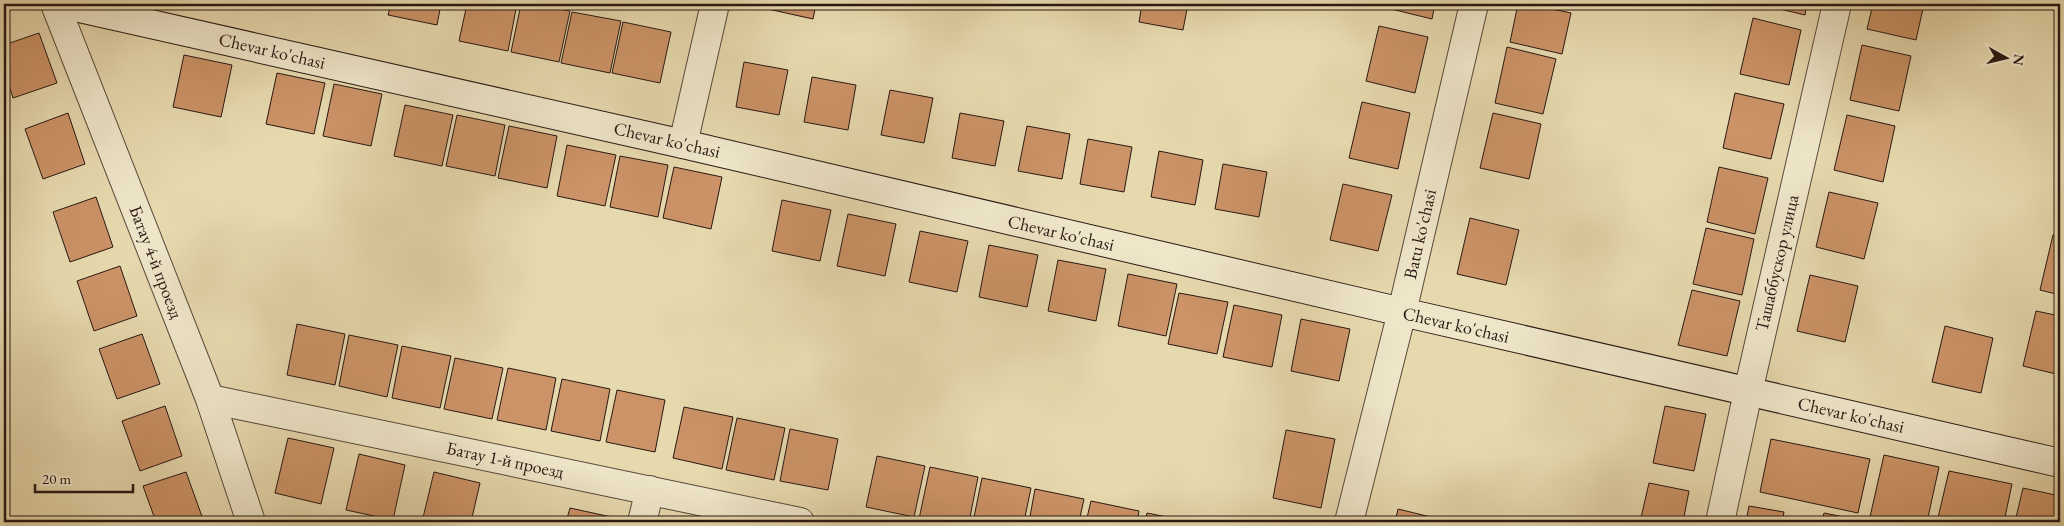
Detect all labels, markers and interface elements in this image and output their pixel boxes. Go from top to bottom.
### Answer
street label: Chevar ko'chasi [217,27,328,74]
north arrow [1982,32,2032,82]
text: N [2009,53,2029,67]
street label: Chevar ko'chasi [612,116,723,163]
street label: Batu ko'chasi [1398,186,1441,281]
street label: Ташаббускор улица [1750,191,1804,334]
street label: Батау 4-й проезд [124,202,189,322]
street label: Chevar ko'chasi [1006,209,1117,256]
street label: Chevar ko'chasi [1401,301,1512,348]
street label: Chevar ko'chasi [1796,391,1907,438]
street label: Батау 1-й проезд [444,436,566,483]
scale bar [35,461,132,493]
text: 20 m [42,469,71,488]

